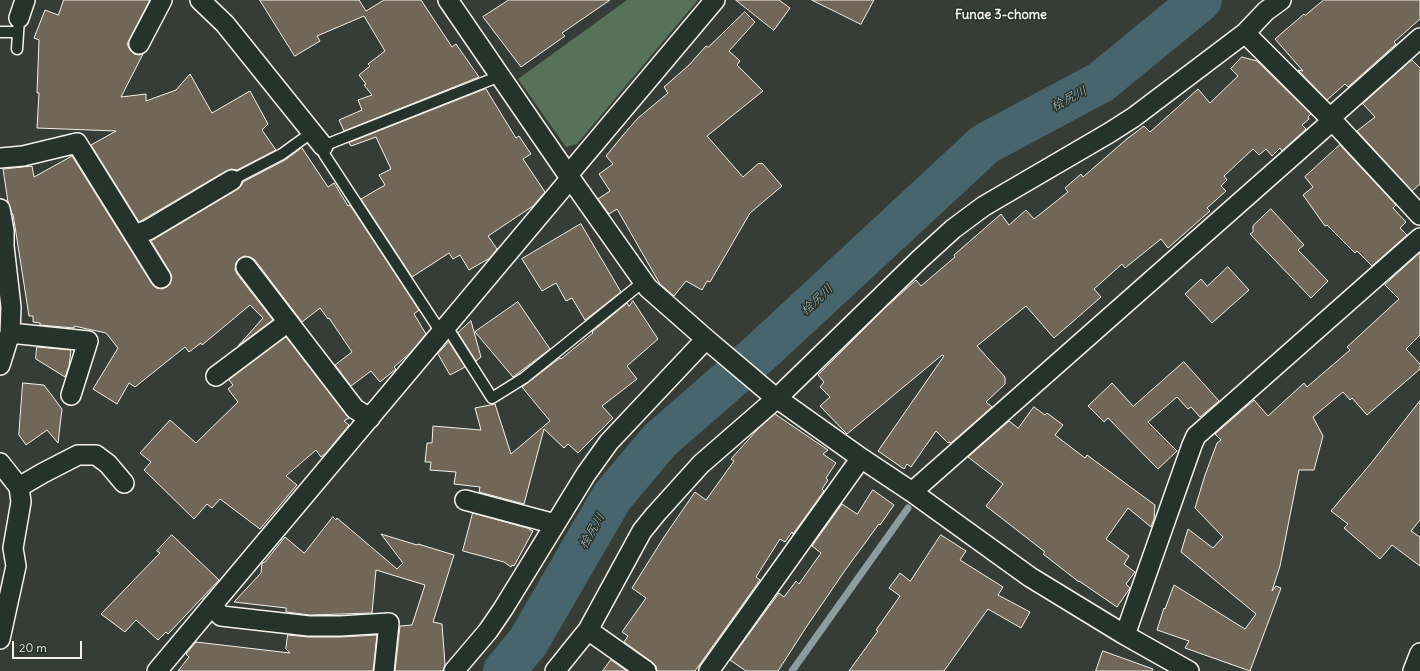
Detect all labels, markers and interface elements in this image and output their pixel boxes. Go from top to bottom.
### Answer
district label: Funae 3-chome [955,7,1047,23]
water label: 桧尻川 [1048,83,1090,115]
water label: 桧尻川 [797,281,837,319]
water label: 桧尻川 [575,510,609,552]
scale bar [14,633,84,659]
text: 20 m [19,640,47,655]

